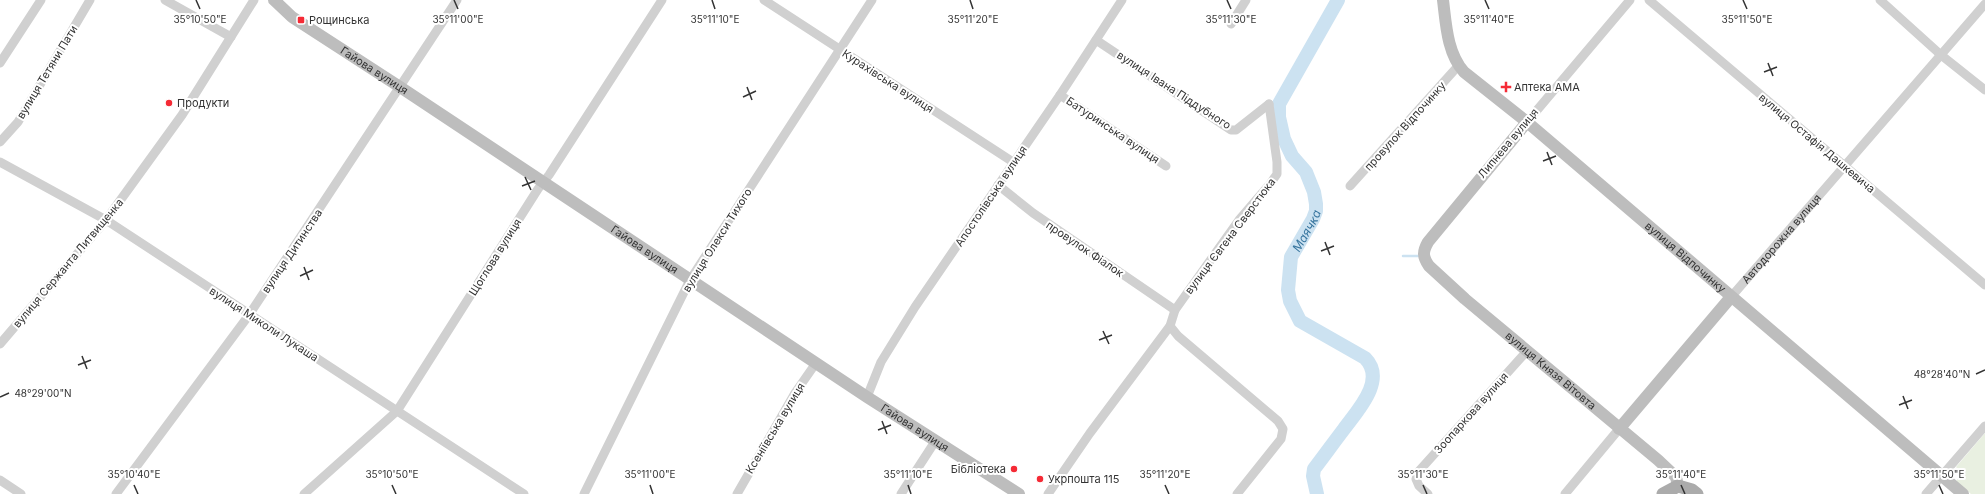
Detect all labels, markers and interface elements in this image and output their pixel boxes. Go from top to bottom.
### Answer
text: 35°10'50"E [173,13,227,25]
place label: Рощинська [309,13,369,27]
text: 35°11'00"E [432,13,484,25]
text: 35°11'10"E [691,13,740,25]
text: 35°11'20"E [947,13,999,25]
text: 35°11'30"E [1205,13,1257,25]
text: 35°11'40"E [1464,13,1514,25]
text: 35°11'50"E [1721,13,1773,25]
marker: Рощинська [296,15,306,25]
street label: вулиця Тетяни Пати [14,23,80,121]
street label: Гайова вулиця [338,43,411,98]
street label: Курахівська вулиця [840,46,936,116]
street label: вулиця Івана Піддубного [1114,48,1234,132]
street label: провулок Відпочинку [1361,79,1449,173]
place label: Аптека АМА [1514,80,1580,94]
marker: Аптека АМА [1501,82,1511,92]
street label: вулиця Остафія Дашкевича [1756,90,1878,196]
street label: Батуринська вулиця [1064,94,1162,166]
place label: Продукти [177,96,229,110]
marker: Продукти [164,98,174,108]
street label: Липнева вулиця [1475,105,1541,181]
street label: Апостолівська вулиця [952,143,1030,249]
street label: вулиця Євгена Сверстюка [1182,175,1278,297]
street label: вулиця Олекси Тихого [679,185,755,294]
street label: Автодорожна вулиця [1739,191,1824,287]
street label: вулиця Сержанта Литвищенка [10,196,126,330]
street label: вулиця Дитинства [259,206,325,296]
water label: Маячка [1288,207,1323,254]
street label: Щоглова вулиця [466,216,524,298]
street label: провулок Фіалок [1044,218,1126,280]
street label: вулиця Відпочинку [1642,219,1729,296]
street label: Гайова вулиця [608,222,681,277]
street label: вулиця Миколи Лукаша [207,284,321,364]
street label: вулиця Князя Вітовта [1502,329,1599,412]
text: 48°28'40"N [1914,368,1970,380]
street label: Зоопаркова вулиця [1431,369,1511,457]
street label: Ксеніївська вулиця [742,380,808,476]
text: 48°29'00"N [14,387,72,399]
street label: Гайова вулиця [878,401,952,455]
place label: Бібліотека [951,462,1006,476]
marker: Бібліотека [1009,464,1019,474]
text: 35°10'40"E [108,468,161,480]
text: 35°10'50"E [365,468,419,480]
text: 35°11'00"E [624,468,676,480]
text: 35°11'10"E [884,468,933,480]
text: 35°11'20"E [1139,468,1191,480]
text: 35°11'30"E [1397,468,1449,480]
text: 35°11'40"E [1656,468,1706,480]
text: 35°11'50"E [1913,468,1965,480]
place label: Укрпошта 115 [1048,472,1120,486]
marker: Укрпошта 115 [1035,474,1045,484]

